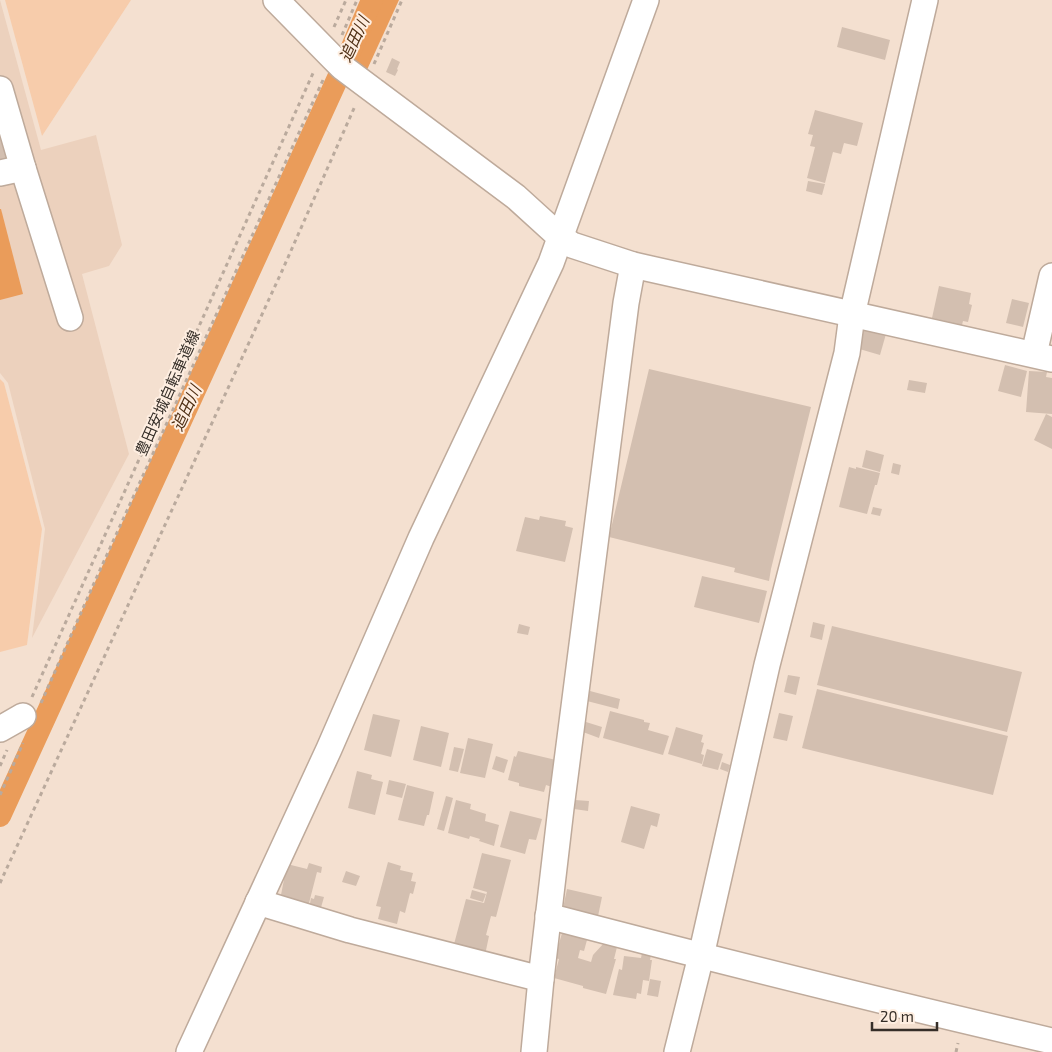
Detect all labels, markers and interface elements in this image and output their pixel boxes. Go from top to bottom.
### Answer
water label: 追田川 [335,11,373,65]
street label: 豊田安城自転車道線 [131,327,203,458]
water label: 追田川 [167,380,205,434]
scale bar [872,1000,937,1032]
text: 20 m [880,1007,914,1025]

